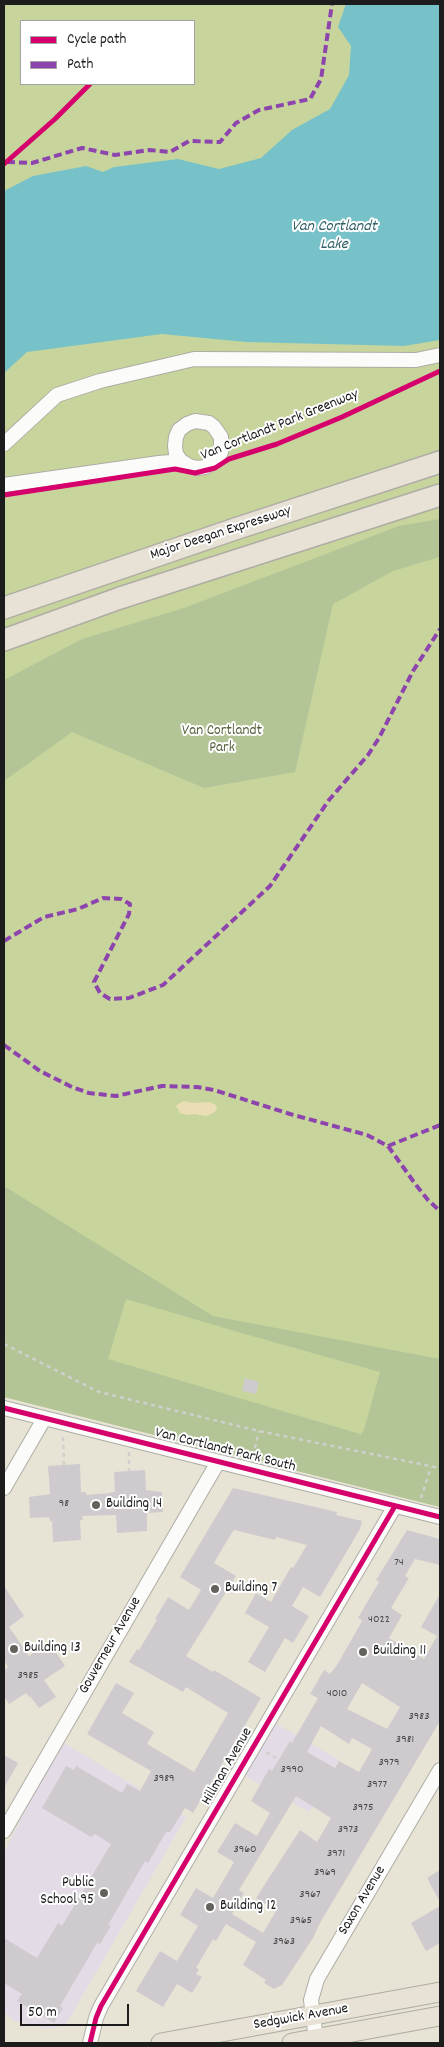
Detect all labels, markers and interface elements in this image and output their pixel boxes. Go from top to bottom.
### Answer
legend [20,20,195,85]
text: Cycle path [67,29,126,51]
text: Path [67,54,93,76]
water label: Van Cortlandt Lake [291,218,377,256]
street label: Van Cortlandt Park Greenway [199,386,361,466]
street label: Major Deegan Expressway [148,503,294,565]
park label: Van Cortlandt Park [182,723,262,758]
street label: Van Cortlandt Park South [153,1425,297,1477]
place label: Building 14 [106,1496,162,1514]
house number: 98 [59,1497,69,1511]
marker: Building 14 [90,1499,102,1511]
house number: 74 [394,1556,404,1570]
place label: Building 7 [225,1580,277,1598]
marker: Building 7 [209,1583,221,1595]
street label: Gouverneur Avenue [76,1594,146,1698]
house number: 4022 [368,1613,390,1627]
place label: Building 13 [24,1640,81,1658]
marker: Building 13 [8,1643,20,1655]
place label: Building 11 [373,1643,426,1661]
marker: Building 11 [357,1646,369,1658]
house number: 3985 [17,1669,39,1683]
house number: 4010 [327,1687,347,1701]
house number: 3983 [409,1710,429,1724]
street label: Hillman Avenue [199,1725,257,1809]
house number: 3981 [396,1733,414,1747]
house number: 3979 [379,1756,399,1770]
house number: 3990 [281,1763,303,1777]
house number: 3989 [153,1772,175,1786]
house number: 3977 [367,1778,387,1792]
house number: 3975 [353,1801,373,1815]
house number: 3973 [338,1823,358,1837]
house number: 3960 [233,1843,257,1857]
house number: 3971 [327,1847,345,1861]
street label: Saxon Avenue [335,1863,391,1939]
house number: 3969 [314,1866,336,1880]
place label: Public School 95 [40,1875,94,1910]
marker: Public School 95 [98,1887,110,1899]
house number: 3967 [299,1888,321,1902]
place label: Building 12 [220,1898,276,1916]
marker: Building 12 [204,1901,216,1913]
house number: 3965 [290,1914,312,1928]
house number: 3963 [273,1935,295,1949]
scale bar [22,1994,131,2026]
street label: Sedgwick Avenue [252,2001,350,2035]
text: 50 m [28,2002,57,2024]

